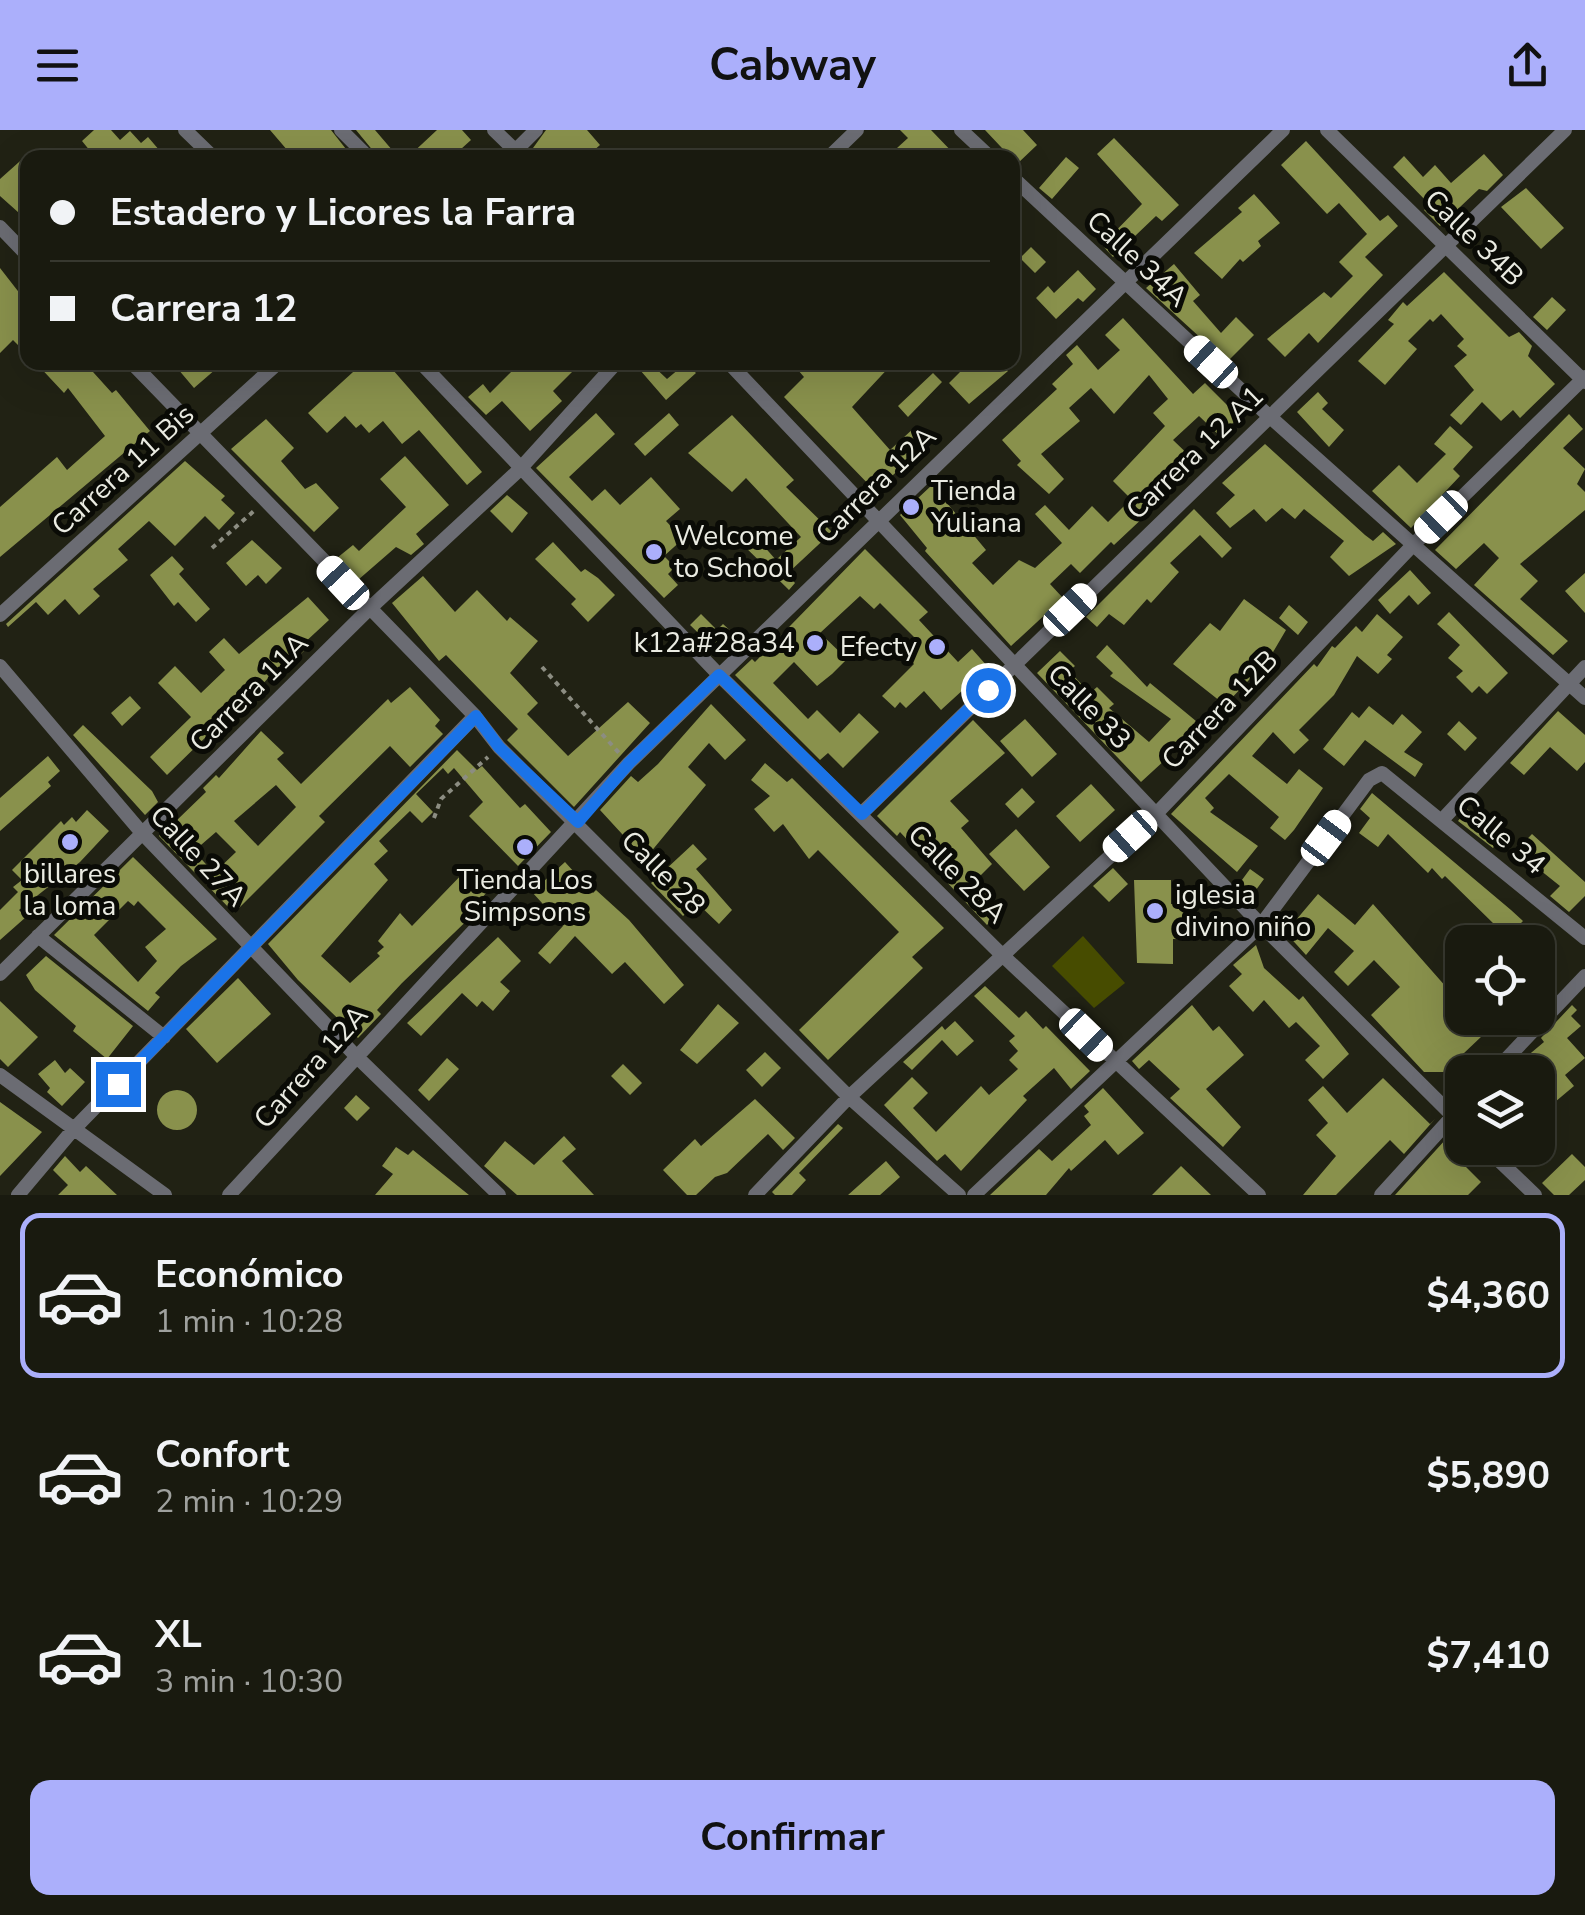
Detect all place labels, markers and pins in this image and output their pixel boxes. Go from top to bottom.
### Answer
place label: Tienda Yuliana [930,472,1022,542]
marker: Tienda Yuliana [900,496,922,518]
place label: Welcome to School [674,517,793,587]
marker: Welcome to School [643,541,665,563]
place label: k12a#28a34 [634,624,795,662]
place label: Efecty [840,628,918,666]
marker: k12a#28a34 [804,632,826,654]
marker: Efecty [926,636,948,658]
marker: billares la loma [59,831,81,853]
marker: Tienda Los Simpsons [514,836,536,858]
place label: billares la loma [24,855,116,925]
place label: Tienda Los Simpsons [457,861,593,931]
place label: iglesia divino niño [1175,876,1311,946]
marker: iglesia divino niño [1144,900,1166,922]

